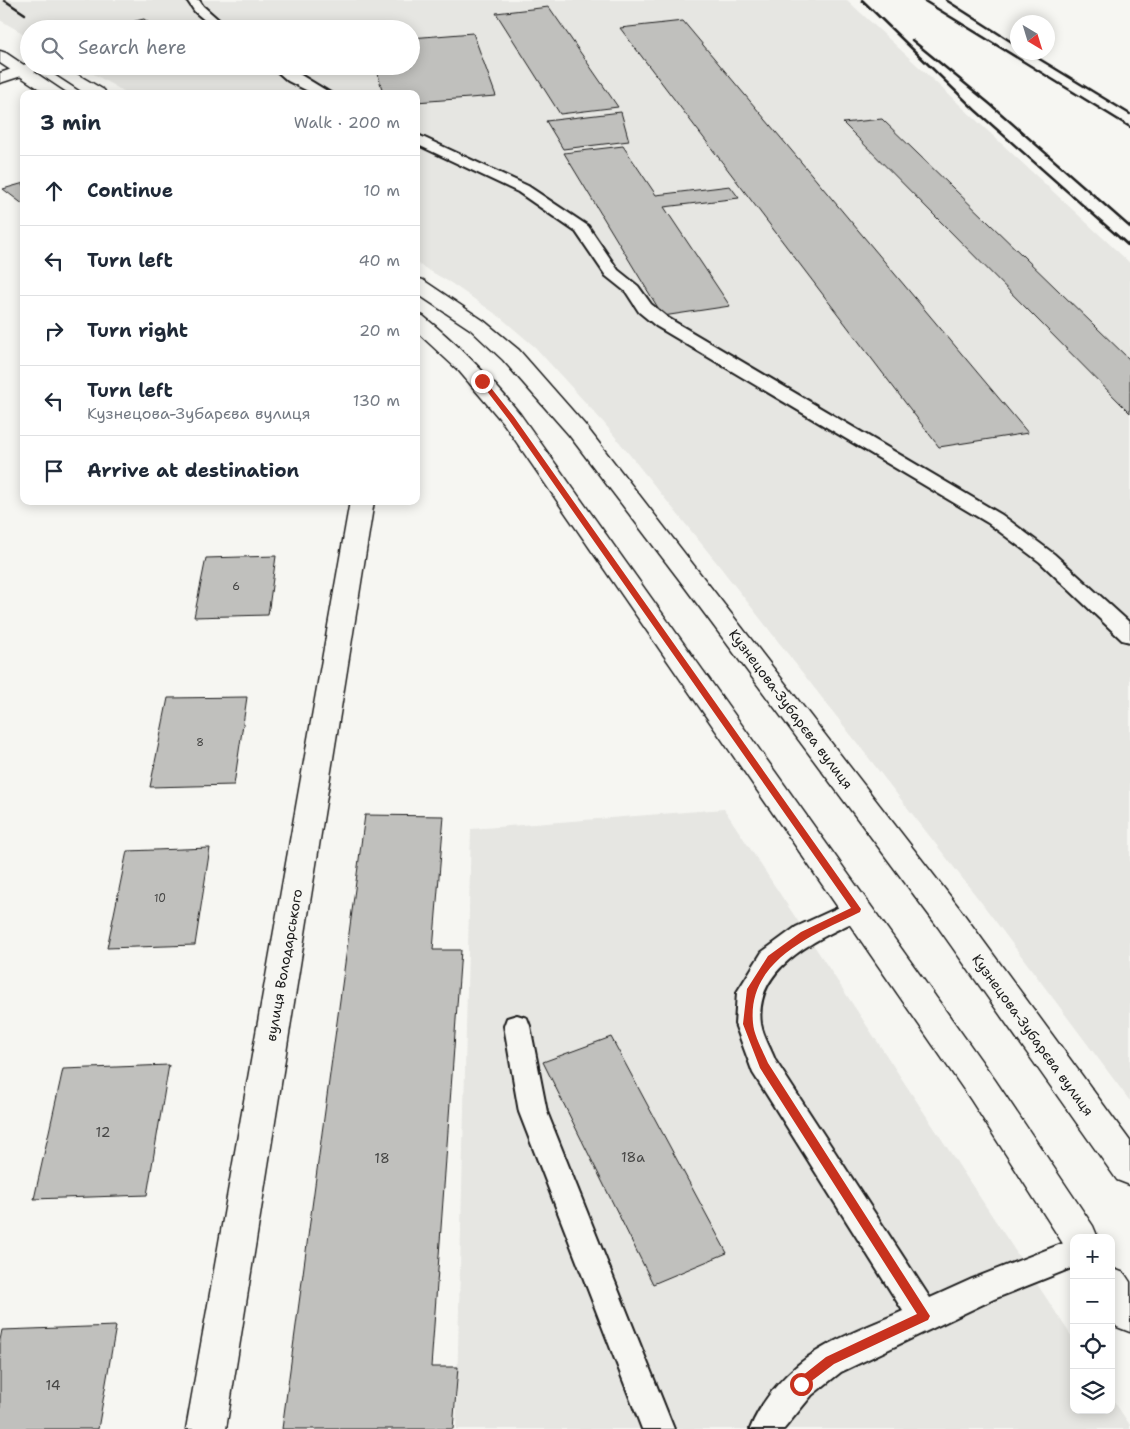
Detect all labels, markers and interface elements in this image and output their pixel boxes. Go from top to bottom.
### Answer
north arrow [1010,15,1055,60]
search box [20,20,420,75]
icon: search [38,34,66,62]
text: Search here [78,35,187,60]
text: 3 min [40,109,101,137]
text: Walk · 200 m [294,112,400,133]
icon: ahead [40,177,68,205]
text: Continue [87,178,173,203]
text: 10 m [363,180,400,201]
icon: left [40,247,68,275]
text: Turn left [87,248,173,273]
text: 40 m [358,250,400,271]
icon: right [40,317,68,345]
text: Turn right [87,318,188,343]
text: 20 m [359,320,400,341]
route end [471,370,494,393]
text: Turn left [87,378,173,403]
icon: left [40,387,68,415]
text: 130 m [353,390,400,411]
text: Кузнецова-Зубарєва вулиця [87,403,311,424]
icon: arrive [40,457,68,485]
text: Arrive at destination [87,458,299,483]
house number: 6 [232,579,240,594]
street label: Кузнецова-Зубарєва вулиця [725,625,857,793]
house number: 8 [196,735,204,750]
street label: вулиця Володарського [262,887,306,1043]
house number: 10 [154,891,166,906]
street label: Кузнецова-Зубарєва вулиця [968,951,1098,1119]
house number: 12 [96,1123,110,1141]
house number: 18а [621,1148,645,1166]
house number: 18 [374,1149,390,1167]
map controls [1070,1234,1115,1414]
button: + [1070,1234,1115,1279]
button: − [1070,1279,1115,1324]
button: locate [1070,1324,1115,1369]
button: layers [1070,1369,1115,1414]
route start [790,1373,813,1396]
house number: 14 [45,1376,61,1394]

